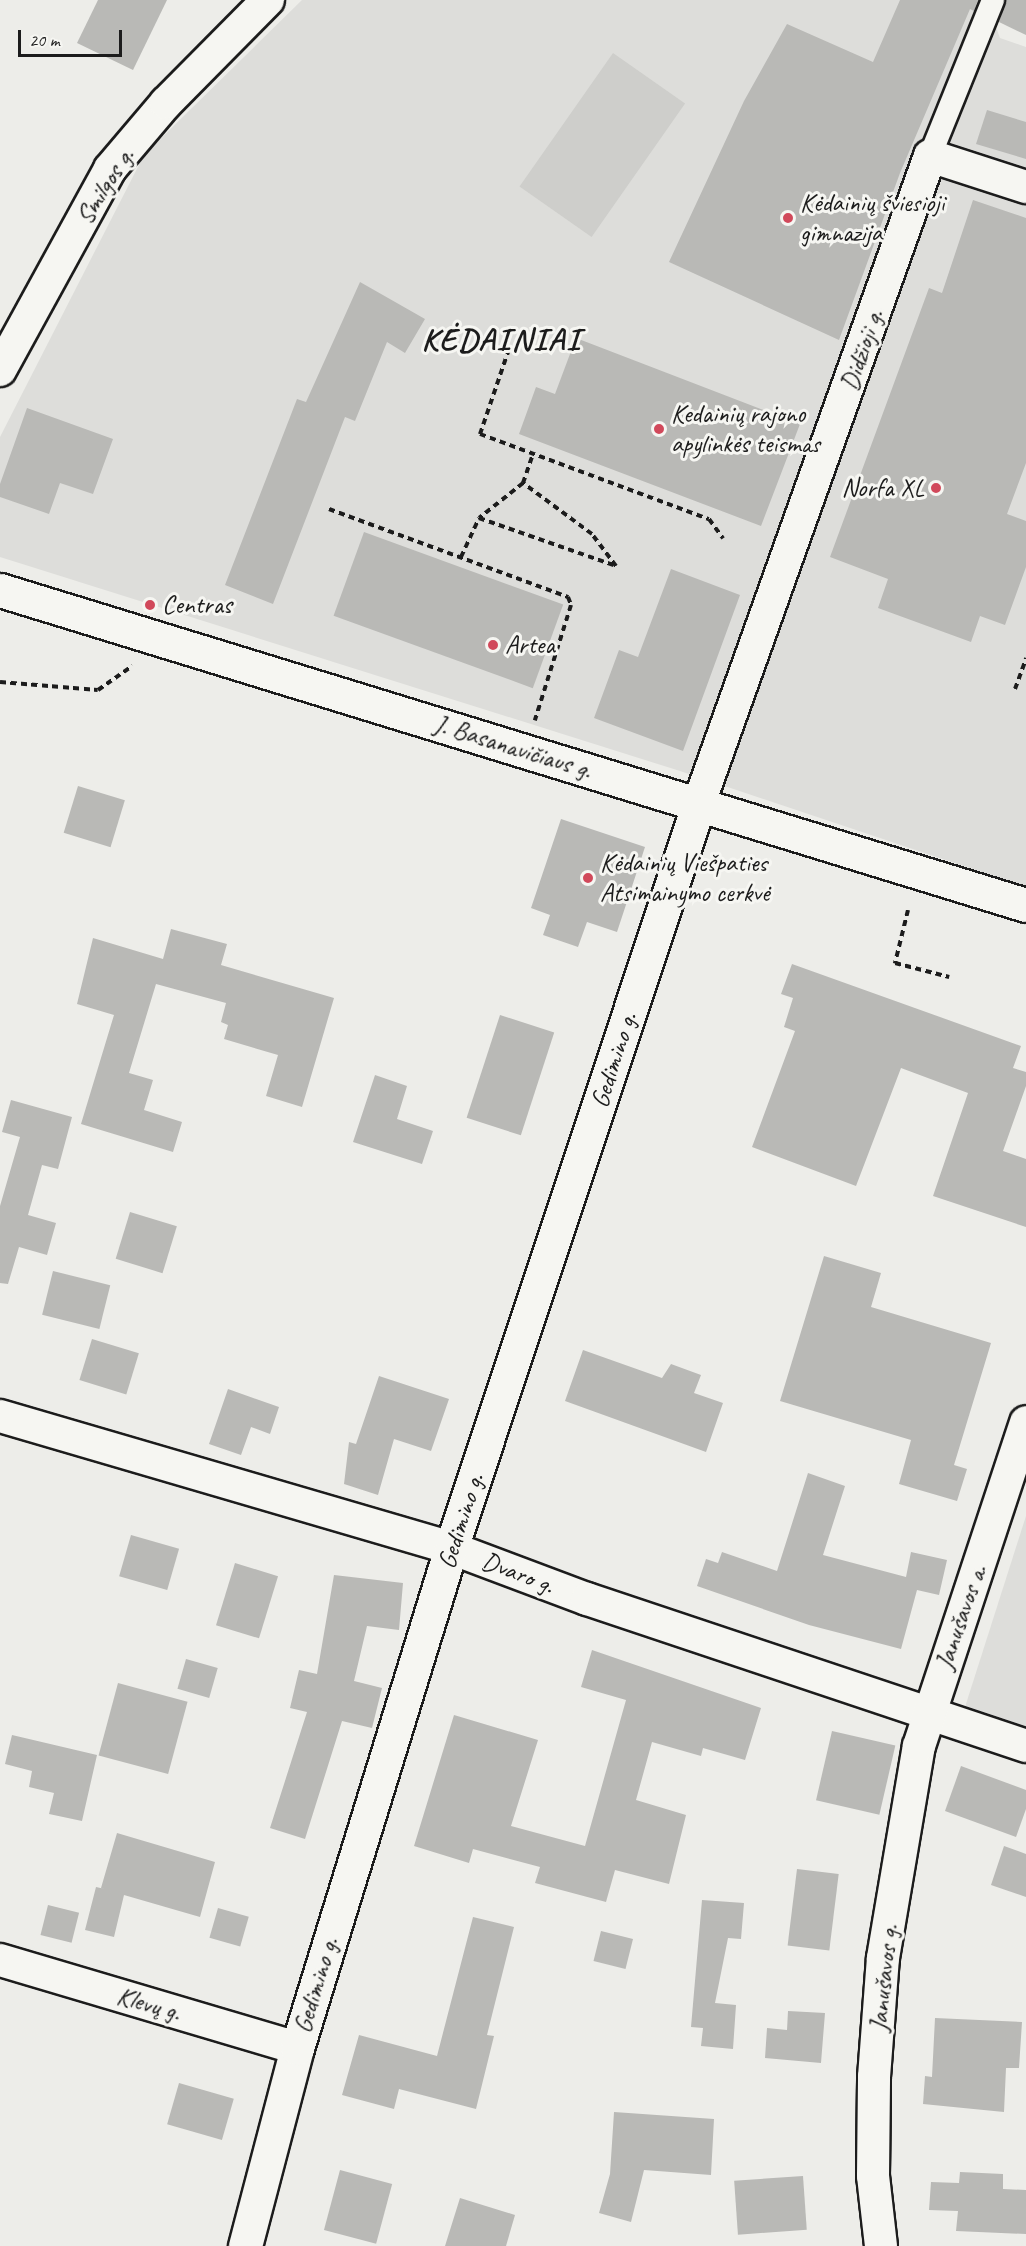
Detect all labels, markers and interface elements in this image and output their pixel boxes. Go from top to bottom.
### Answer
scale bar [21,18,124,56]
text: 20 m [29,29,60,51]
street label: Smilgos g. [69,142,141,230]
place label: Kėdainių šviesioji gimnazija [800,187,944,249]
marker: Kėdainių šviesioji gimnazija [781,211,795,225]
street label: Didžioji g. [834,305,890,395]
district label: KĖDAINIAI [423,321,579,359]
place label: Kedainių rajono apylinkės teismas [671,398,820,460]
marker: Kedainių rajono apylinkės teismas [652,422,666,436]
place label: Norfa XL [841,472,924,504]
marker: Norfa XL [929,481,943,495]
place label: Centras [162,589,232,621]
marker: Centras [143,598,157,612]
place label: Artea [505,629,555,661]
marker: Artea [486,638,500,652]
street label: J. Basanavičiaus g. [430,708,596,786]
place label: Kėdainių Viešpaties Atsimainymo cerkvė [600,847,769,909]
marker: Kėdainių Viešpaties Atsimainymo cerkvė [581,871,595,885]
street label: Gedimino g. [584,1008,644,1112]
street label: Gedimino g. [431,1469,491,1573]
street label: Dvaro g. [478,1545,558,1601]
street label: Janušavos a. [928,1560,994,1674]
street label: Janušavos g. [863,1923,905,2033]
street label: Gedimino g. [287,1933,345,2037]
street label: Klevų g. [113,1980,185,2028]

